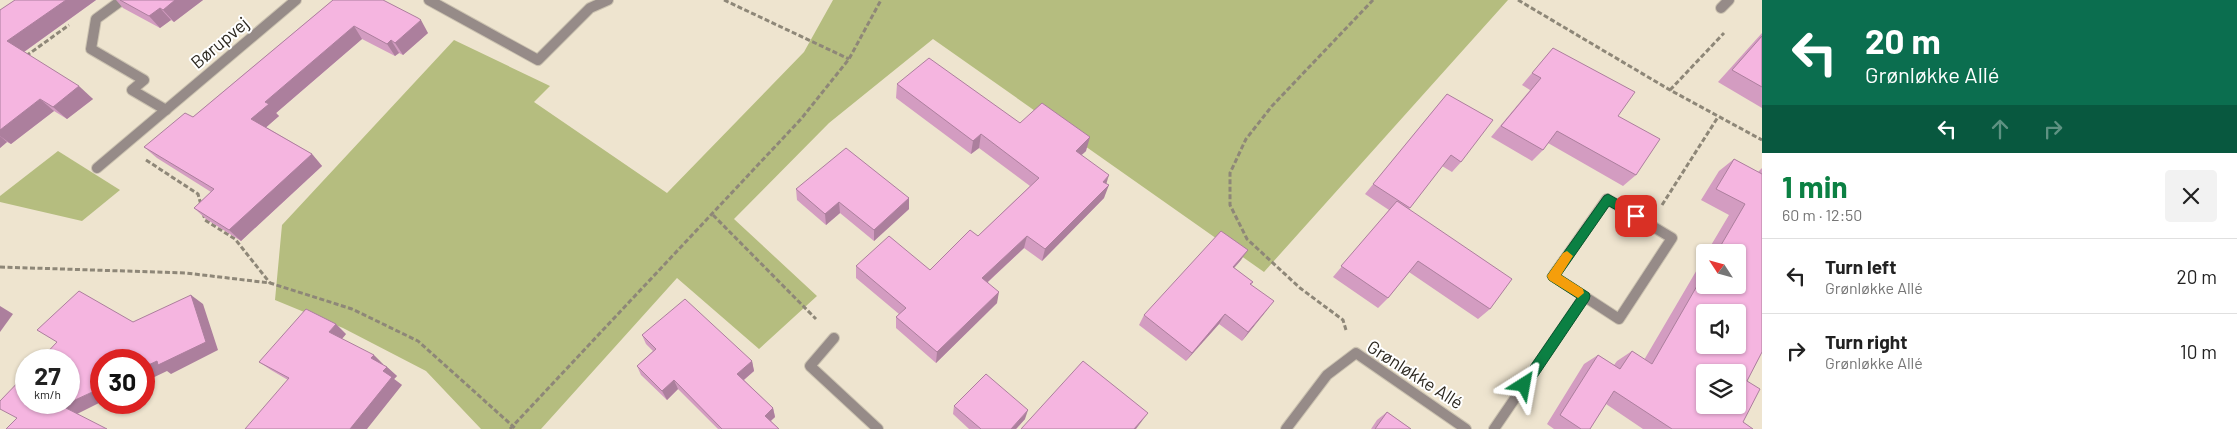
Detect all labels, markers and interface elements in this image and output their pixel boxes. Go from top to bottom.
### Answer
street label: Børupvej [186,12,253,73]
text: 20 m [1865,19,1941,61]
icon: left [1782,20,1847,85]
text: Grønløkke Allé [1865,61,2000,87]
icon: left [1933,115,1961,143]
icon: ahead [1986,115,2014,143]
icon: right [2039,115,2067,143]
text: 1 min [1782,168,1848,204]
button: close [2165,170,2217,222]
pin [1615,195,1657,237]
icon: arrive [1622,202,1650,230]
text: 60 m · 12:50 [1782,205,1862,224]
north arrow [1696,244,1746,294]
map controls [1696,244,1746,414]
text: Turn left [1825,255,1896,278]
icon: left [1782,262,1810,290]
text: 20 m [2177,265,2217,288]
text: Grønløkke Allé [1825,278,1923,297]
button: sound [1696,304,1746,354]
text: Turn right [1825,330,1907,353]
street label: Grønløkke Allé [1363,335,1468,413]
icon: right [1782,337,1810,365]
text: 10 m [2180,340,2217,363]
speed limit sign: 30 [90,349,155,414]
text: Grønløkke Allé [1825,353,1923,372]
position arrow [1497,358,1549,410]
text: 27 [34,360,61,390]
button: layers [1696,364,1746,414]
text: km/h [34,387,61,401]

